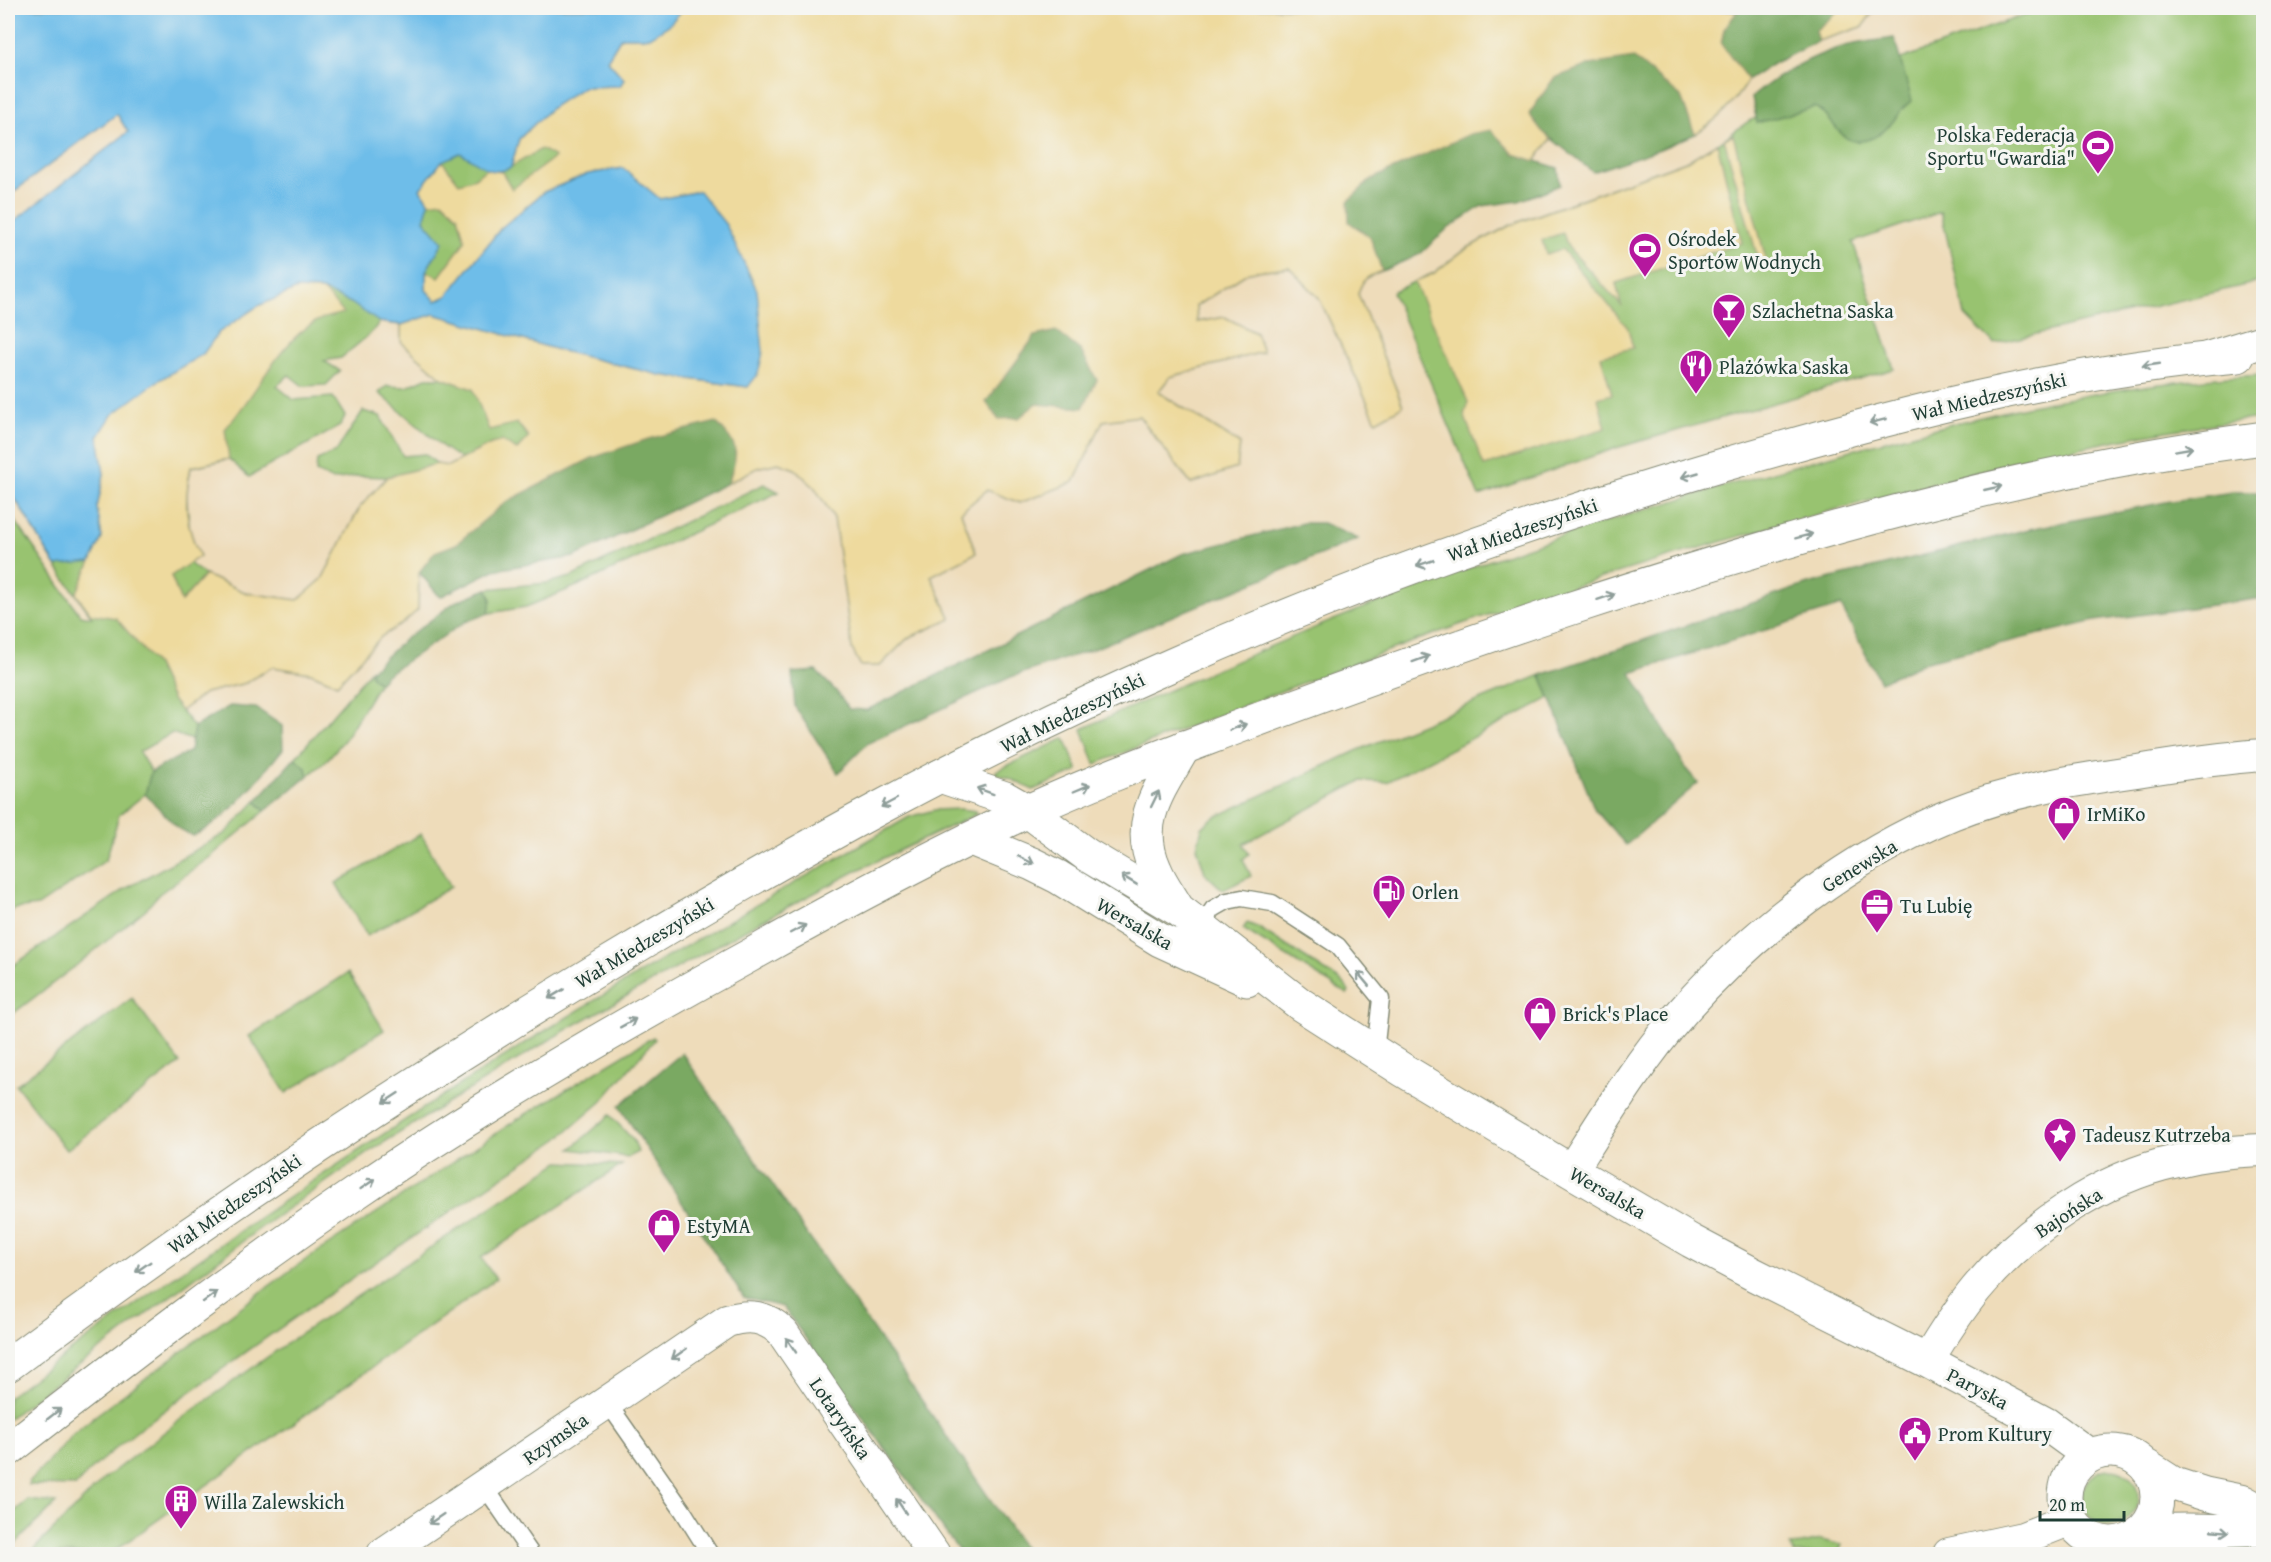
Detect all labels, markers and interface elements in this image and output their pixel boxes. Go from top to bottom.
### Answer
place label: Polska Federacja Sportu "Gwardia" [1927,120,2076,172]
sports icon: Polska Federacja Sportu "Gwardia" [2080,128,2116,175]
place label: Ośrodek Sportów Wodnych [1668,224,1821,276]
sports icon: Ośrodek Sportów Wodnych [1627,231,1663,278]
bar icon: Szlachetna Saska [1711,292,1747,339]
place label: Szlachetna Saska [1752,296,1894,325]
restaurant icon: Plażówka Saska [1678,348,1714,395]
place label: Plażówka Saska [1719,352,1849,381]
one-way arrow [2141,360,2161,371]
street label: Wał Miedzeszyński [1909,364,2069,428]
one-way arrow [1868,416,1887,428]
one-way arrow [2174,444,2194,455]
one-way arrow [1681,470,1700,481]
one-way arrow [1984,482,2003,494]
street label: Wał Miedzeszyński [1443,489,1602,568]
one-way arrow [1795,530,1814,542]
one-way arrow [1416,558,1435,569]
one-way arrow [1596,591,1615,602]
one-way arrow [1411,653,1430,664]
street label: Wał Miedzeszyński [995,664,1150,760]
one-way arrow [1229,721,1247,732]
one-way arrow [1072,782,1091,793]
one-way arrow [976,785,995,796]
one-way arrow [1150,790,1162,808]
shop icon: IrMiKo [2046,795,2082,842]
one-way arrow [880,798,898,809]
place label: IrMiKo [2087,799,2145,828]
street label: Genewska [1816,831,1903,899]
one-way arrow [1016,855,1034,867]
fuel station icon: Orlen [1371,873,1407,920]
one-way arrow [1121,874,1138,886]
place label: Orlen [1412,877,1459,906]
office icon: Tu Lubię [1859,887,1895,934]
street label: Wał Miedzeszyński [569,889,719,995]
street label: Wersalska [1091,889,1179,957]
place label: Tu Lubię [1900,891,1972,920]
one-way arrow [789,923,807,934]
one-way arrow [1357,971,1370,987]
one-way arrow [548,989,565,1001]
shop icon: Brick's Place [1522,995,1558,1042]
place label: Brick's Place [1563,999,1668,1028]
one-way arrow [619,1017,636,1029]
one-way arrow [383,1093,400,1105]
place icon: Tadeusz Kutrzeba [2042,1116,2078,1163]
place label: Tadeusz Kutrzeba [2083,1120,2231,1149]
street label: Wał Miedzeszyński [161,1146,307,1260]
street label: Wersalska [1564,1158,1652,1226]
one-way arrow [360,1178,376,1190]
street label: Bajońska [2029,1179,2108,1245]
shop icon: EstyMA [646,1207,682,1254]
place label: EstyMA [687,1211,751,1240]
one-way arrow [135,1261,151,1273]
one-way arrow [201,1291,217,1304]
one-way arrow [785,1337,797,1354]
one-way arrow [671,1348,688,1360]
street label: Paryska [1942,1360,2014,1417]
street label: Lotaryńska [803,1371,879,1465]
street label: Rzymska [516,1405,594,1471]
one-way arrow [45,1408,61,1421]
public building icon: Prom Kultury [1897,1415,1933,1462]
place label: Prom Kultury [1938,1419,2052,1448]
building icon: Willa Zalewskich [163,1483,199,1530]
scale bar [2040,1484,2124,1522]
place label: Willa Zalewskich [204,1487,344,1516]
text: 20 m [2049,1491,2085,1518]
one-way arrow [895,1498,907,1515]
one-way arrow [429,1513,445,1525]
one-way arrow [2209,1525,2229,1536]

